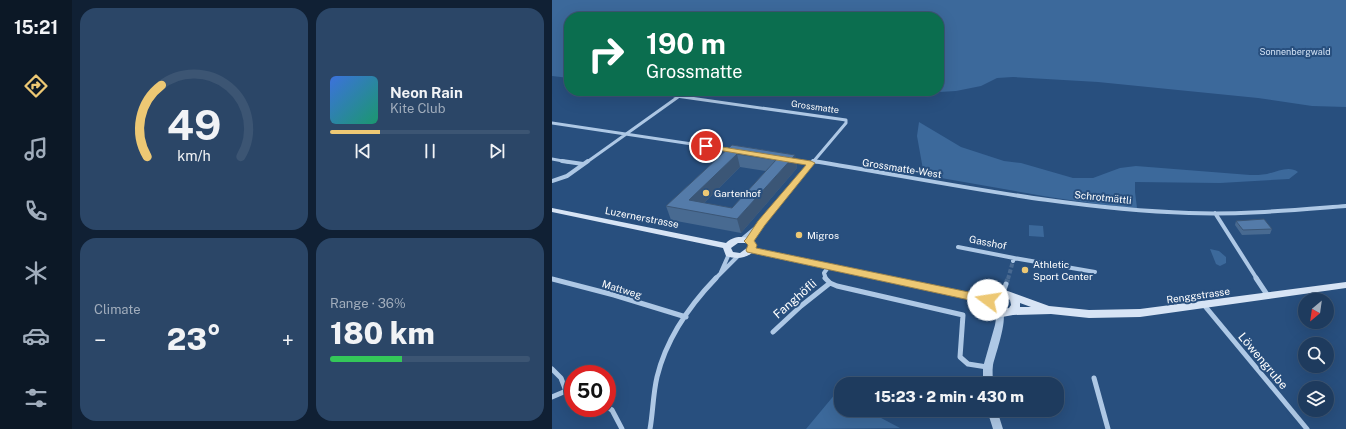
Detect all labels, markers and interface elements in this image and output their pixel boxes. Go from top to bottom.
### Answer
text: 15:21 [14,17,58,38]
text: 190 m [646,27,726,60]
icon: right [580,28,632,80]
park label: Sonnenbergwald [1260,46,1331,57]
text: Grossmatte [646,61,743,82]
icon: directions [22,72,50,100]
text: Neon Rain [390,84,463,101]
street label: Grossmatte [790,98,840,115]
text: 49 [167,100,221,149]
text: Kite Club [390,101,445,116]
pin [689,129,723,163]
icon: music [22,135,50,163]
icon: arrive [695,135,717,157]
icon: previous [352,140,374,162]
icon: pause [419,140,441,162]
icon: next [486,140,508,162]
text: km/h [177,146,211,163]
street label: Grossmatte-West [861,156,943,180]
place label: Gartenhof [714,187,761,199]
marker: Gartenhof [701,188,711,198]
street label: Schrotmättli [1074,188,1132,206]
icon: phone [22,197,50,225]
street label: Luzernerstrasse [604,204,680,230]
place label: Migros [807,229,839,241]
marker: Migros [794,230,804,240]
street label: Gasshof [968,232,1008,252]
place label: Athletic Sport Center [1033,258,1093,282]
icon: climate [22,259,50,287]
marker: Athletic Sport Center [1020,265,1030,275]
street label: Fanghöfli [770,276,820,322]
street label: Mattweg [601,277,643,301]
position arrow [967,279,1009,321]
street label: Renggstrasse [1165,285,1231,305]
north arrow [1298,293,1334,329]
map controls [1298,293,1334,417]
text: Range · 36% [330,296,406,311]
text: Climate [94,302,141,317]
text: 180 km [330,315,435,351]
text: 23° [167,321,221,357]
icon: car [22,322,50,350]
text: − [94,327,106,353]
text: + [282,327,294,353]
street label: Löwengrube [1235,330,1291,392]
button: search [1298,337,1334,373]
speed limit sign: 50 [564,365,616,417]
button: layers [1298,381,1334,417]
icon: filters [22,384,50,412]
text: 15:23 · 2 min · 430 m [874,388,1024,405]

